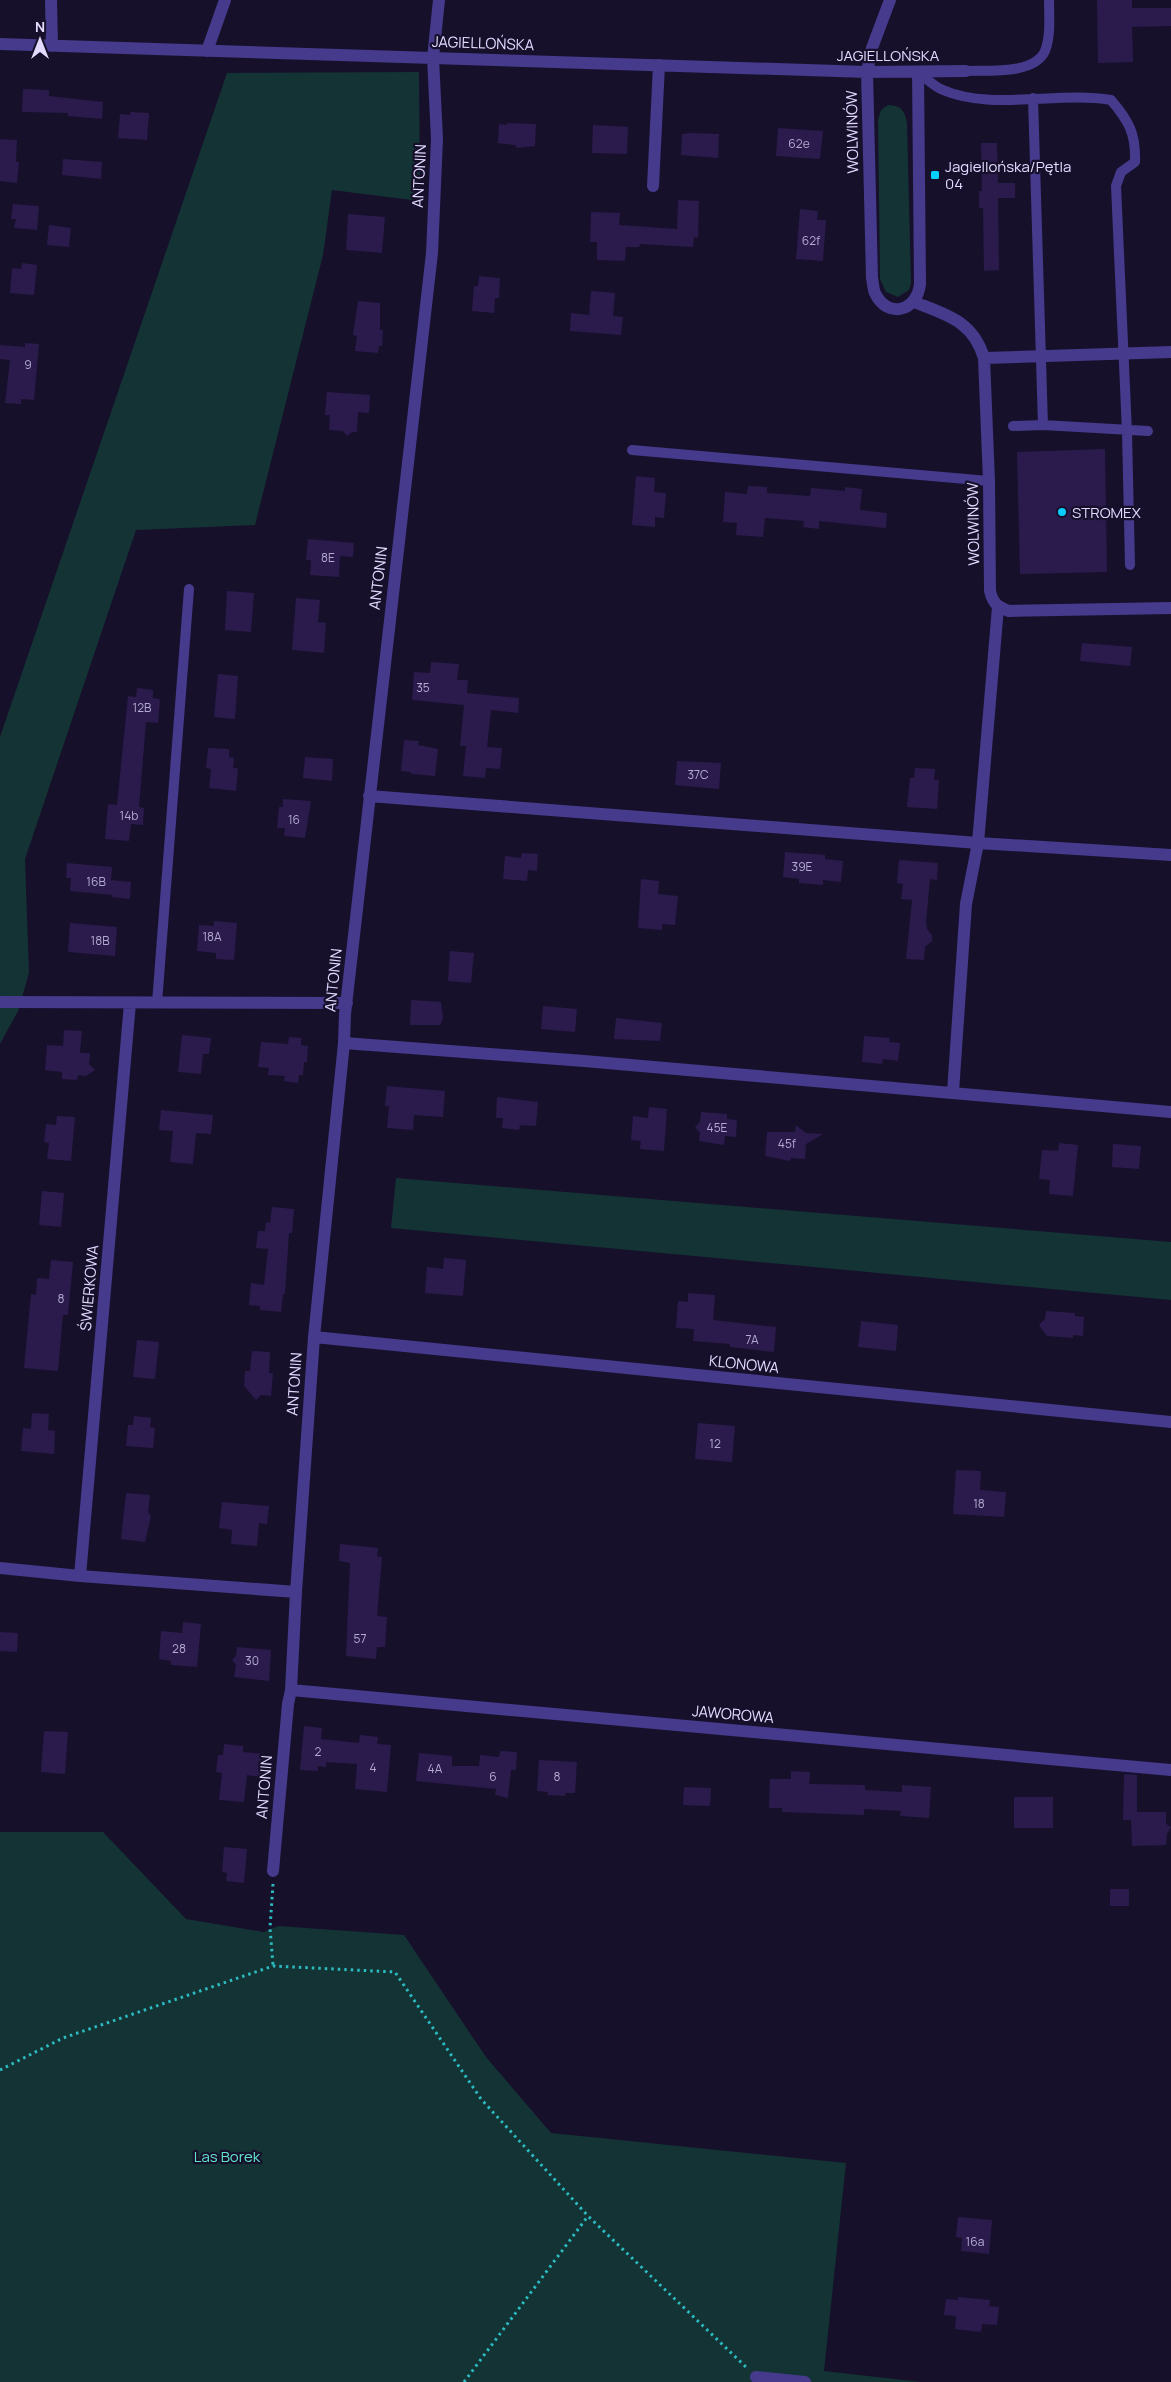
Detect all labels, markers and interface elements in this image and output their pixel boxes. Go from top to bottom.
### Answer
north arrow [15,15,65,65]
text: N [35,17,45,36]
street label: JAGIELLOŃSKA [432,31,535,55]
street label: JAGIELLOŃSKA [837,45,940,66]
street label: WOLWINÓW [841,90,863,174]
house number: 62e [788,135,810,152]
street label: ANTONIN [407,144,431,208]
place label: Jagiellońska/Pętla 04 [945,156,1071,194]
marker: Jagiellońska/Pętla 04 [929,169,941,181]
house number: 62f [802,232,821,249]
house number: 9 [24,356,32,373]
street label: WOLWINÓW [962,482,984,566]
place label: STROMEX [1072,502,1141,523]
marker: STROMEX [1056,506,1068,518]
street label: ANTONIN [364,545,392,611]
house number: 8E [321,549,335,566]
house number: 35 [416,679,430,696]
house number: 12B [133,699,151,716]
house number: 37C [687,766,709,783]
house number: 14b [120,807,138,824]
house number: 16 [288,811,300,828]
house number: 39E [792,858,813,875]
house number: 16B [86,873,106,890]
house number: 18A [202,928,222,945]
house number: 18B [90,932,110,949]
street label: ANTONIN [319,947,347,1013]
house number: 45E [707,1119,728,1136]
house number: 45f [778,1135,797,1152]
street label: ŚWIERKOWA [75,1244,103,1332]
house number: 8 [58,1290,65,1307]
house number: 7A [745,1331,759,1348]
street label: KLONOWA [708,1350,781,1378]
street label: ANTONIN [281,1352,307,1416]
house number: 12 [709,1435,721,1452]
house number: 18 [973,1495,985,1512]
house number: 57 [354,1630,366,1647]
house number: 28 [172,1640,186,1657]
house number: 30 [245,1652,259,1669]
street label: JAWOROWA [691,1700,775,1728]
house number: 2 [315,1743,322,1760]
street label: ANTONIN [251,1754,277,1820]
house number: 4 [369,1759,377,1776]
house number: 4A [428,1760,443,1777]
house number: 6 [489,1768,497,1785]
house number: 8 [554,1768,561,1785]
park label: Las Borek [194,2146,261,2167]
house number: 16a [966,2233,984,2250]

